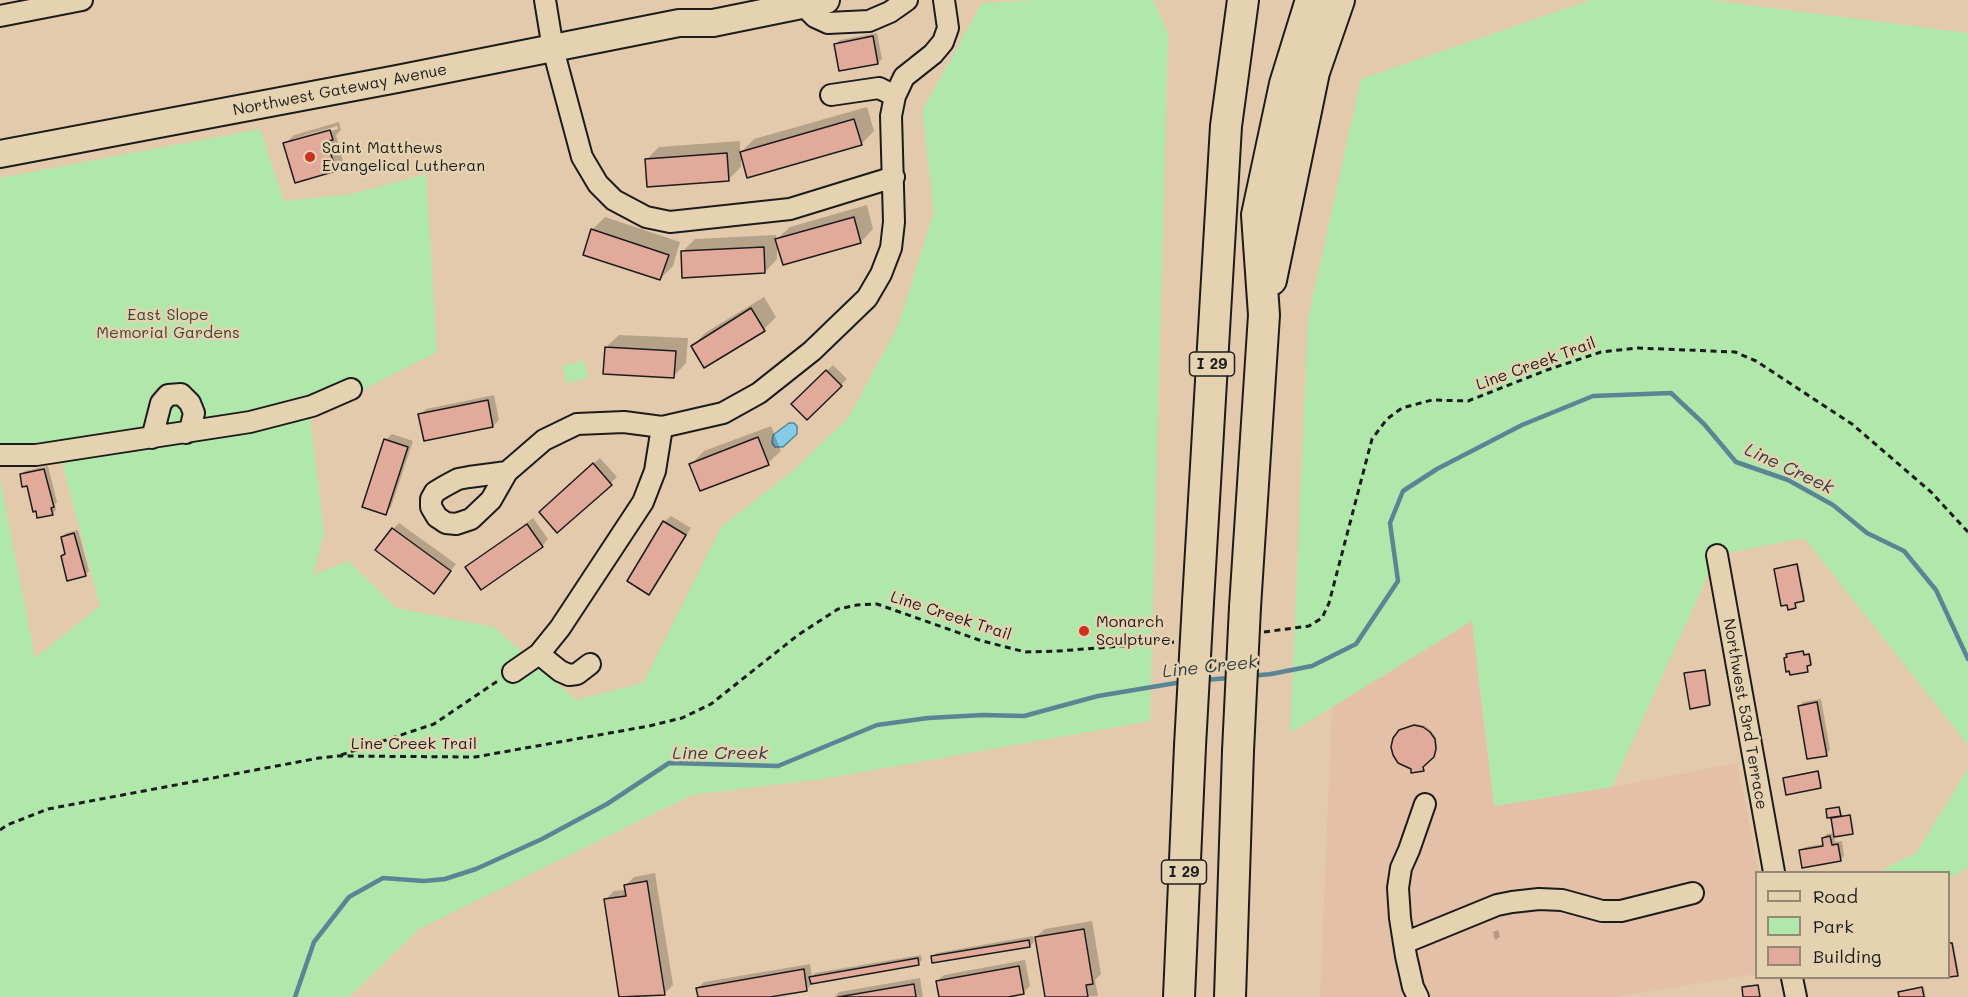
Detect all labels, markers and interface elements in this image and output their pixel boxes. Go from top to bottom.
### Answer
street label: Northwest Gateway Avenue [231,60,449,120]
place label: Saint Matthews Evangelical Lutheran [322,138,485,176]
marker: Saint Matthews Evangelical Lutheran [303,150,317,164]
park label: East Slope Memorial Gardens [96,305,240,343]
street label: Line Creek Trail [1474,333,1598,395]
road number: I 29 [1190,352,1234,376]
water label: Line Creek [1741,439,1837,499]
street label: Line Creek Trail [888,587,1014,645]
place label: Monarch Sculpture [1096,612,1171,650]
street label: Northwest 53rd Terrace [1719,617,1771,811]
marker: Monarch Sculpture [1077,624,1091,638]
water label: Line Creek [1161,651,1259,683]
street label: Line Creek Trail [351,734,477,754]
water label: Line Creek [672,742,768,764]
road number: I 29 [1162,860,1206,884]
legend [1755,871,1950,979]
text: Road [1813,884,1858,908]
text: Park [1813,914,1854,938]
text: Building [1813,944,1881,968]

